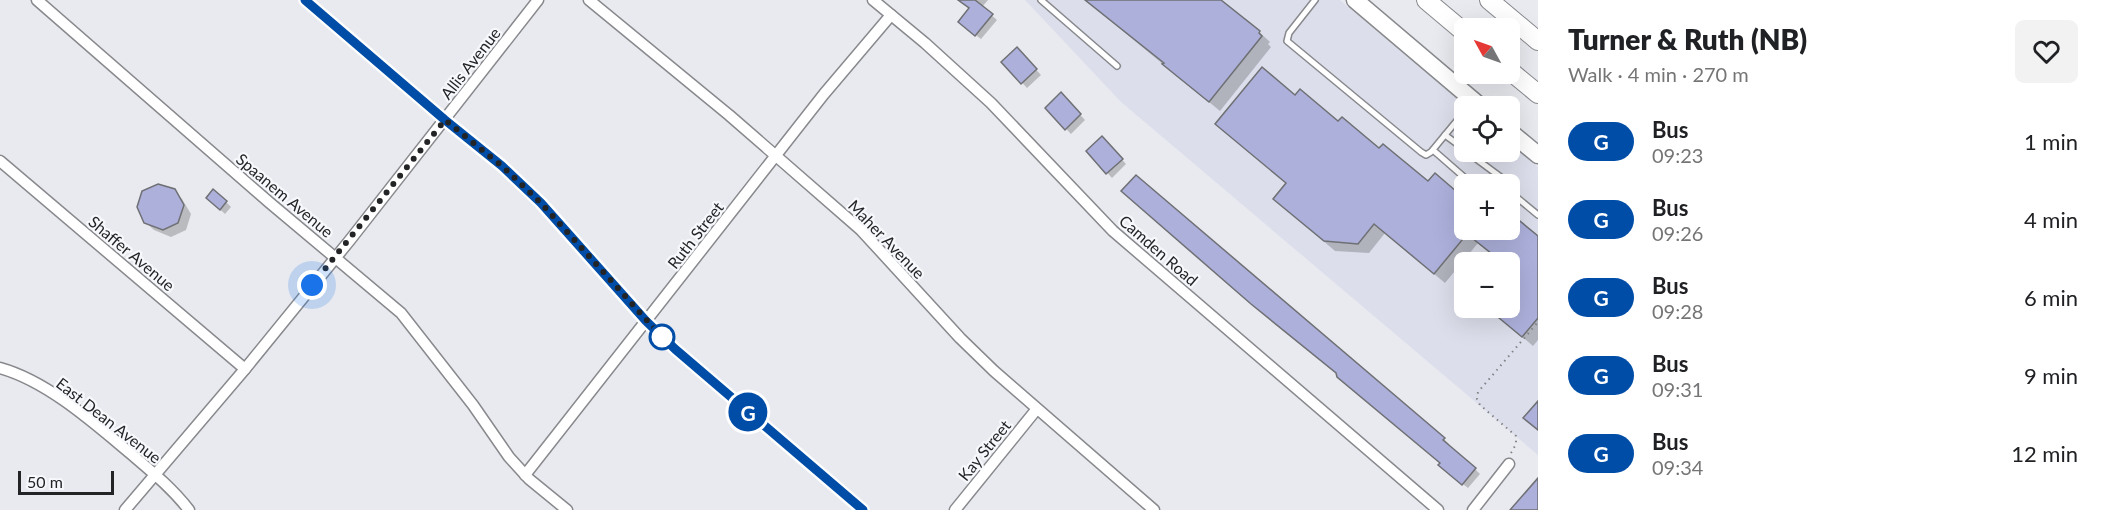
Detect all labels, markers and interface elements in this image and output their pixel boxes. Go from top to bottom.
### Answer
north arrow [1454,18,1520,84]
map controls [1454,18,1520,318]
button: heart [2015,20,2078,83]
text: Turner & Ruth (NB) [1568,22,1807,56]
street label: Allis Avenue [436,23,504,103]
text: Walk · 4 min · 270 m [1568,62,1749,86]
button: locate [1454,96,1520,162]
text: Bus [1652,116,1688,143]
text: 1 min [2024,128,2078,155]
text: G [1593,129,1609,154]
text: 09:23 [1652,143,1703,167]
street label: Spaanem Avenue [233,149,337,241]
button: + [1454,174,1520,240]
text: Bus [1652,194,1688,221]
street label: Maher Avenue [845,196,929,282]
street label: Ruth Street [663,198,727,272]
text: 4 min [2024,206,2078,233]
text: G [1593,207,1609,232]
street label: Camden Road [1116,211,1202,289]
street label: Shaffer Avenue [85,212,179,294]
text: 09:26 [1652,221,1703,245]
button: − [1454,252,1520,318]
your location [297,270,327,300]
text: Bus [1652,272,1688,299]
text: 6 min [2024,284,2078,311]
text: G [1593,285,1609,310]
text: 09:28 [1652,299,1703,323]
unlabelled marker [649,324,675,350]
text: Bus [1652,350,1688,377]
text: 9 min [2024,362,2078,389]
text: G [1593,363,1609,388]
street label: East Dean Avenue [53,373,165,467]
text: 09:31 [1652,377,1703,401]
line badge: G [728,392,768,432]
text: G [740,400,756,425]
street label: Kay Street [954,416,1014,484]
text: Bus [1652,428,1688,455]
text: 12 min [2011,440,2078,467]
text: G [1593,441,1609,466]
text: 09:34 [1652,455,1703,479]
scale bar [18,468,114,496]
text: 50 m [27,472,63,491]

